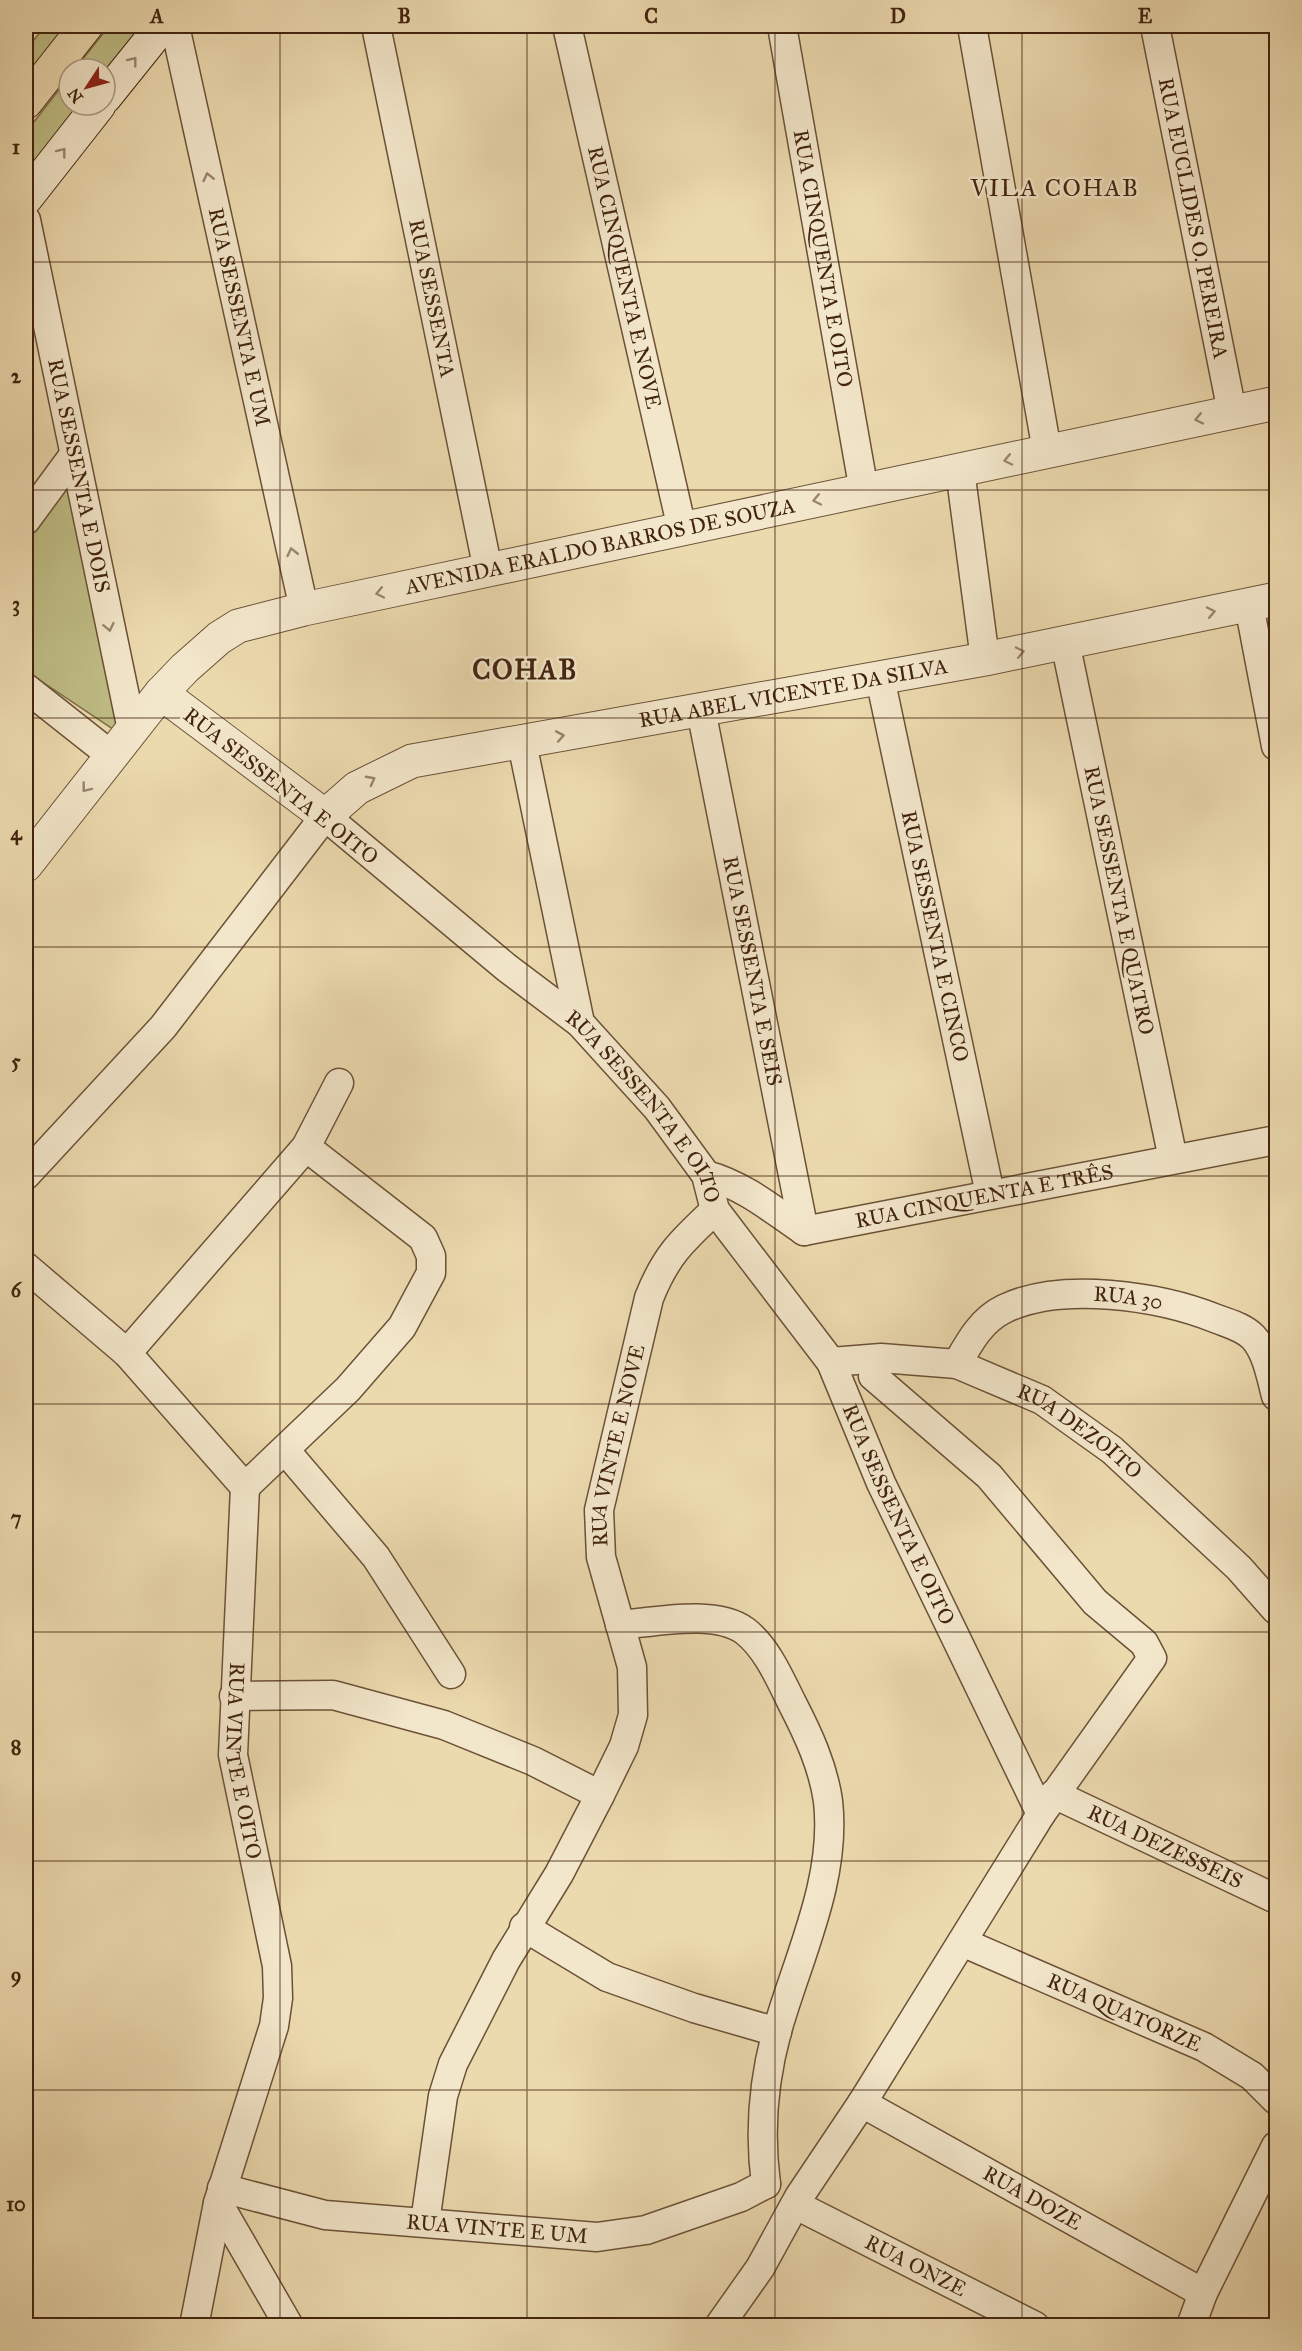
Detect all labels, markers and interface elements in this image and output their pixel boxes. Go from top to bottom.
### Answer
text: A [148,4,164,28]
text: B [397,4,411,28]
text: C [644,4,658,28]
text: D [890,4,906,28]
text: E [1138,4,1153,28]
north arrow [57,57,117,117]
one-way arrow [126,57,137,68]
street label: RUA EUCLIDES O. PEREIRA [1153,75,1234,361]
text: N [63,84,87,107]
street label: RUA CINQUENTA E OITO [788,128,858,389]
text: 1 [12,135,20,159]
street label: RUA CINQUENTA E NOVE [582,144,667,411]
one-way arrow [54,148,65,159]
one-way arrow [203,172,216,182]
district label: VILA COHAB [970,173,1139,203]
street label: RUA SESSENTA E UM [203,205,276,429]
street label: RUA SESSENTA [403,217,461,380]
street label: RUA SESSENTA E DOIS [42,356,116,595]
text: 2 [11,364,22,388]
one-way arrow [1194,412,1204,425]
one-way arrow [1003,452,1013,465]
street label: AVENIDA ERALDO BARROS DE SOUZA [402,492,797,600]
one-way arrow [813,493,823,506]
one-way arrow [286,547,299,557]
one-way arrow [375,586,385,599]
text: 3 [12,592,20,617]
one-way arrow [1206,607,1216,620]
one-way arrow [102,621,115,631]
one-way arrow [1015,646,1025,659]
district label: COHAB [472,653,578,686]
street label: RUA ABEL VICENTE DA SILVA [637,653,950,733]
street label: RUA SESSENTA E OITO [178,702,384,870]
one-way arrow [554,730,564,743]
street label: RUA SESSENTA E QUATRO [1078,764,1160,1037]
one-way arrow [365,776,375,787]
one-way arrow [83,782,94,793]
street label: RUA SESSENTA E CINCO [896,808,974,1064]
text: 4 [10,821,22,846]
street label: RUA SESSENTA E SEIS [717,854,788,1088]
street label: RUA SESSENTA E OITO [561,1004,726,1206]
text: 5 [11,1049,21,1073]
street label: RUA CINQUENTA E TRÊS [853,1159,1115,1234]
text: 6 [11,1278,23,1302]
street label: RUA 30 [1093,1281,1165,1315]
street label: RUA VINTE E NOVE [585,1342,651,1547]
street label: RUA DEZOITO [1013,1378,1148,1484]
street label: RUA SESSENTA E OITO [837,1400,961,1629]
text: 7 [11,1506,22,1530]
street label: RUA VINTE E OITO [220,1662,267,1861]
text: 8 [11,1735,21,1759]
street label: RUA DEZESSEIS [1083,1799,1247,1894]
text: 9 [11,1963,21,1988]
street label: RUA QUATORZE [1043,1968,1206,2057]
street label: RUA DOZE [978,2160,1086,2236]
text: 10 [6,2192,26,2216]
street label: RUA VINTE E UM [405,2209,589,2249]
street label: RUA ONZE [860,2229,971,2302]

